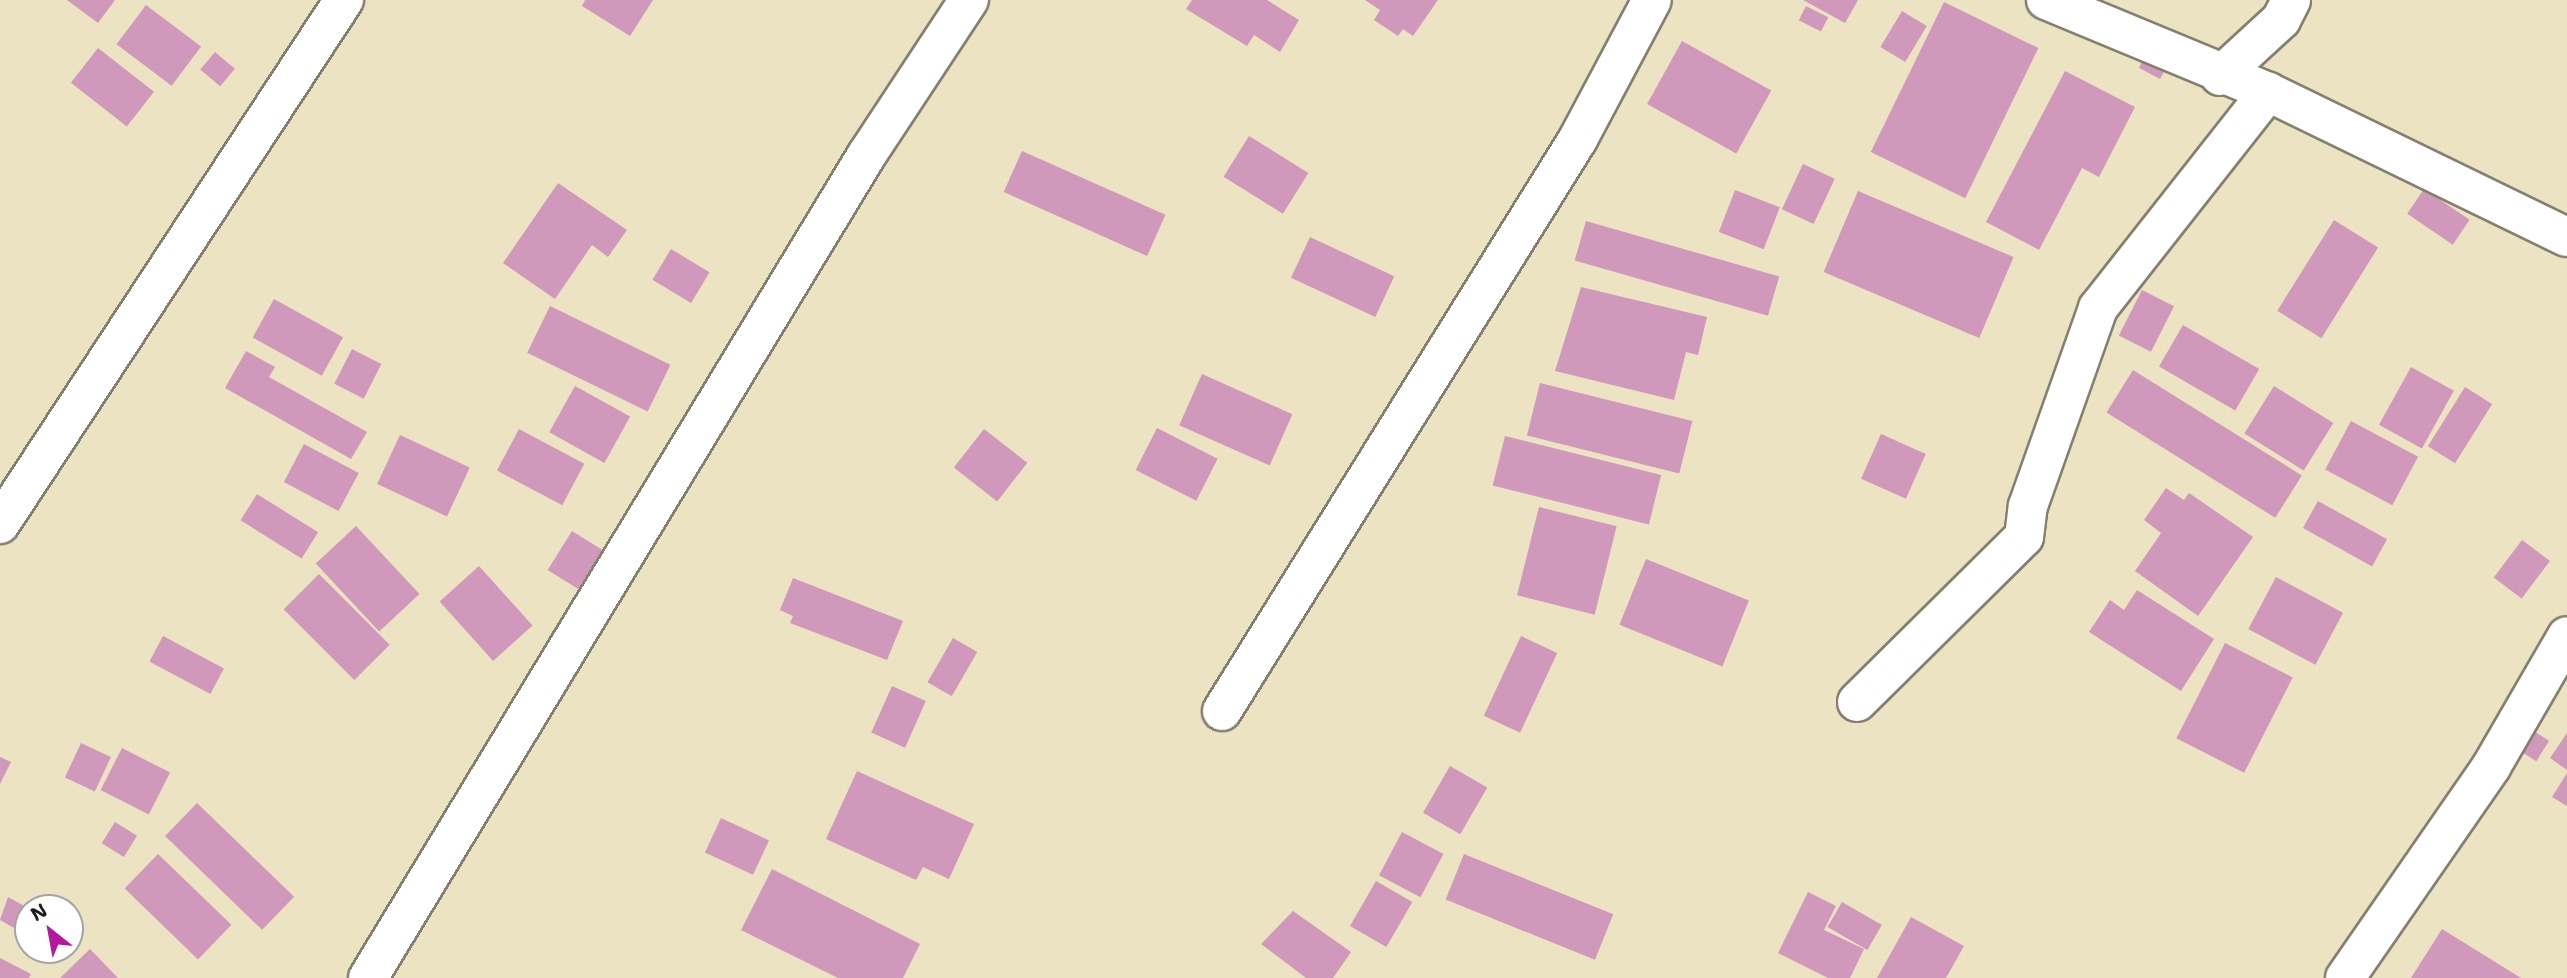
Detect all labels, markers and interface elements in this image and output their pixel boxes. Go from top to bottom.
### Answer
north arrow [14,894,84,964]
text: N [26,898,52,927]

